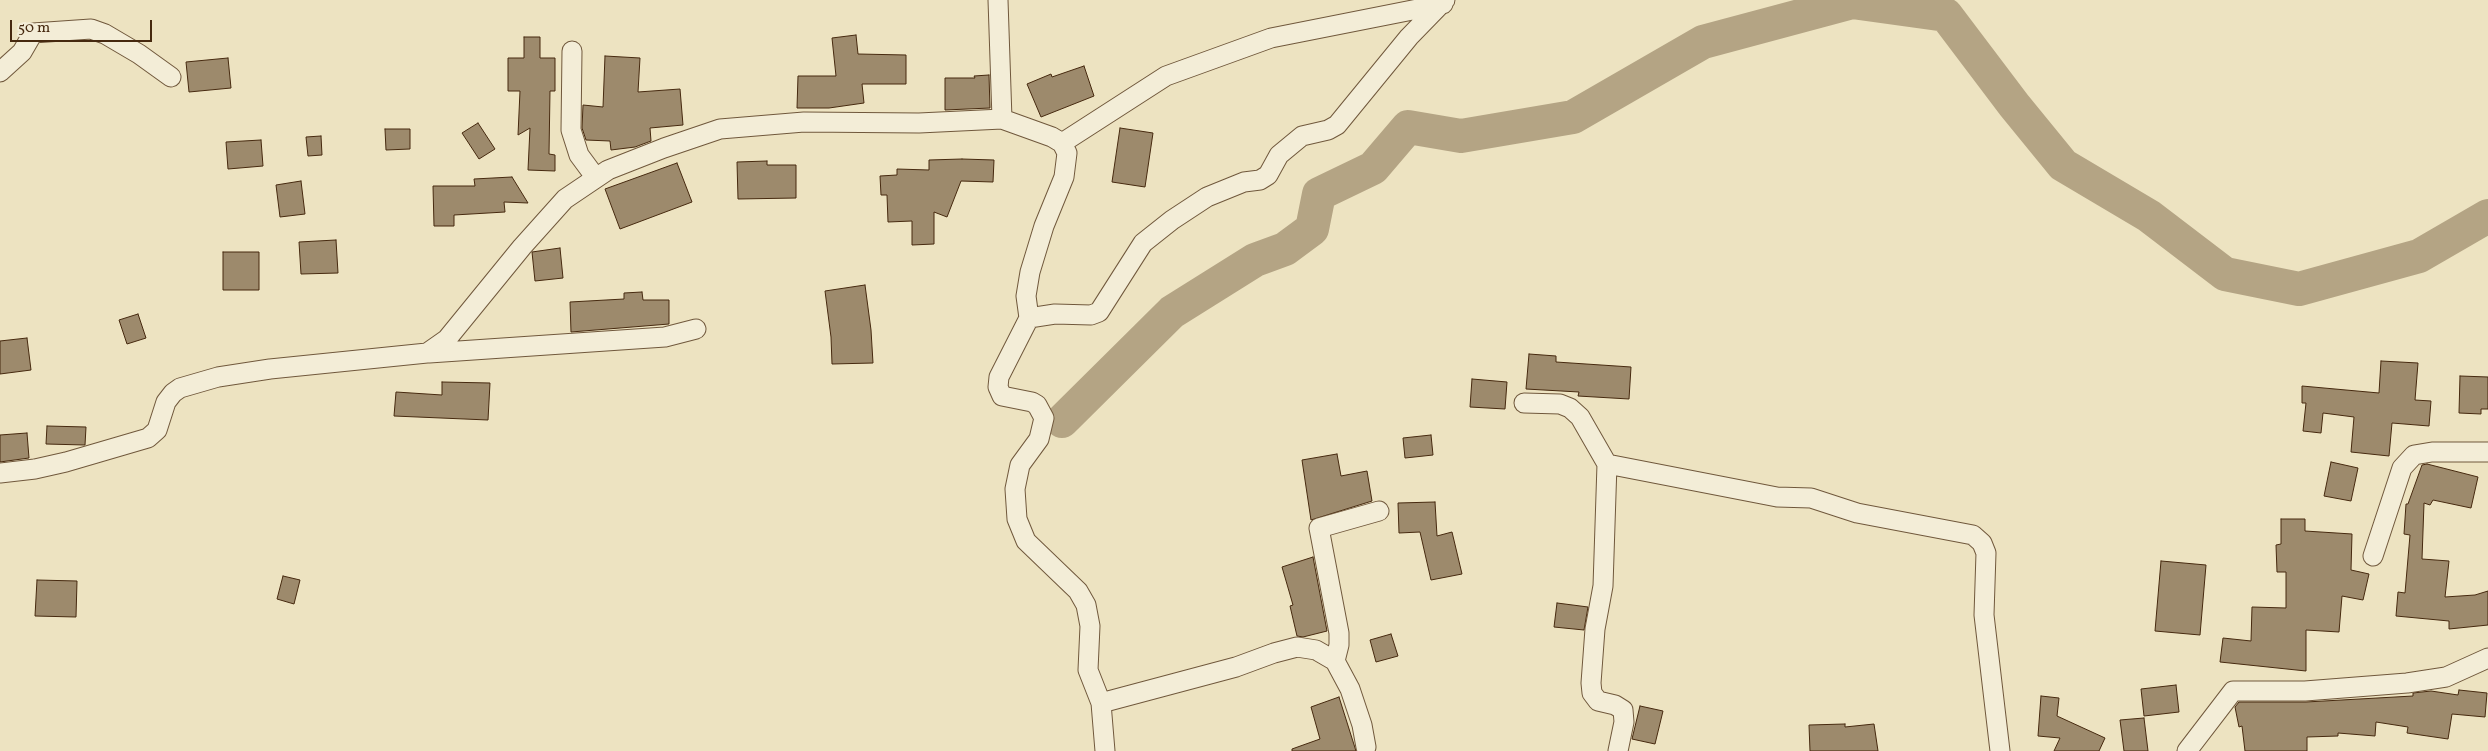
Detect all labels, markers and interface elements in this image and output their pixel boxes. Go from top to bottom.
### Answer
scale bar [12,10,155,42]
text: 50 m [18,18,50,39]

